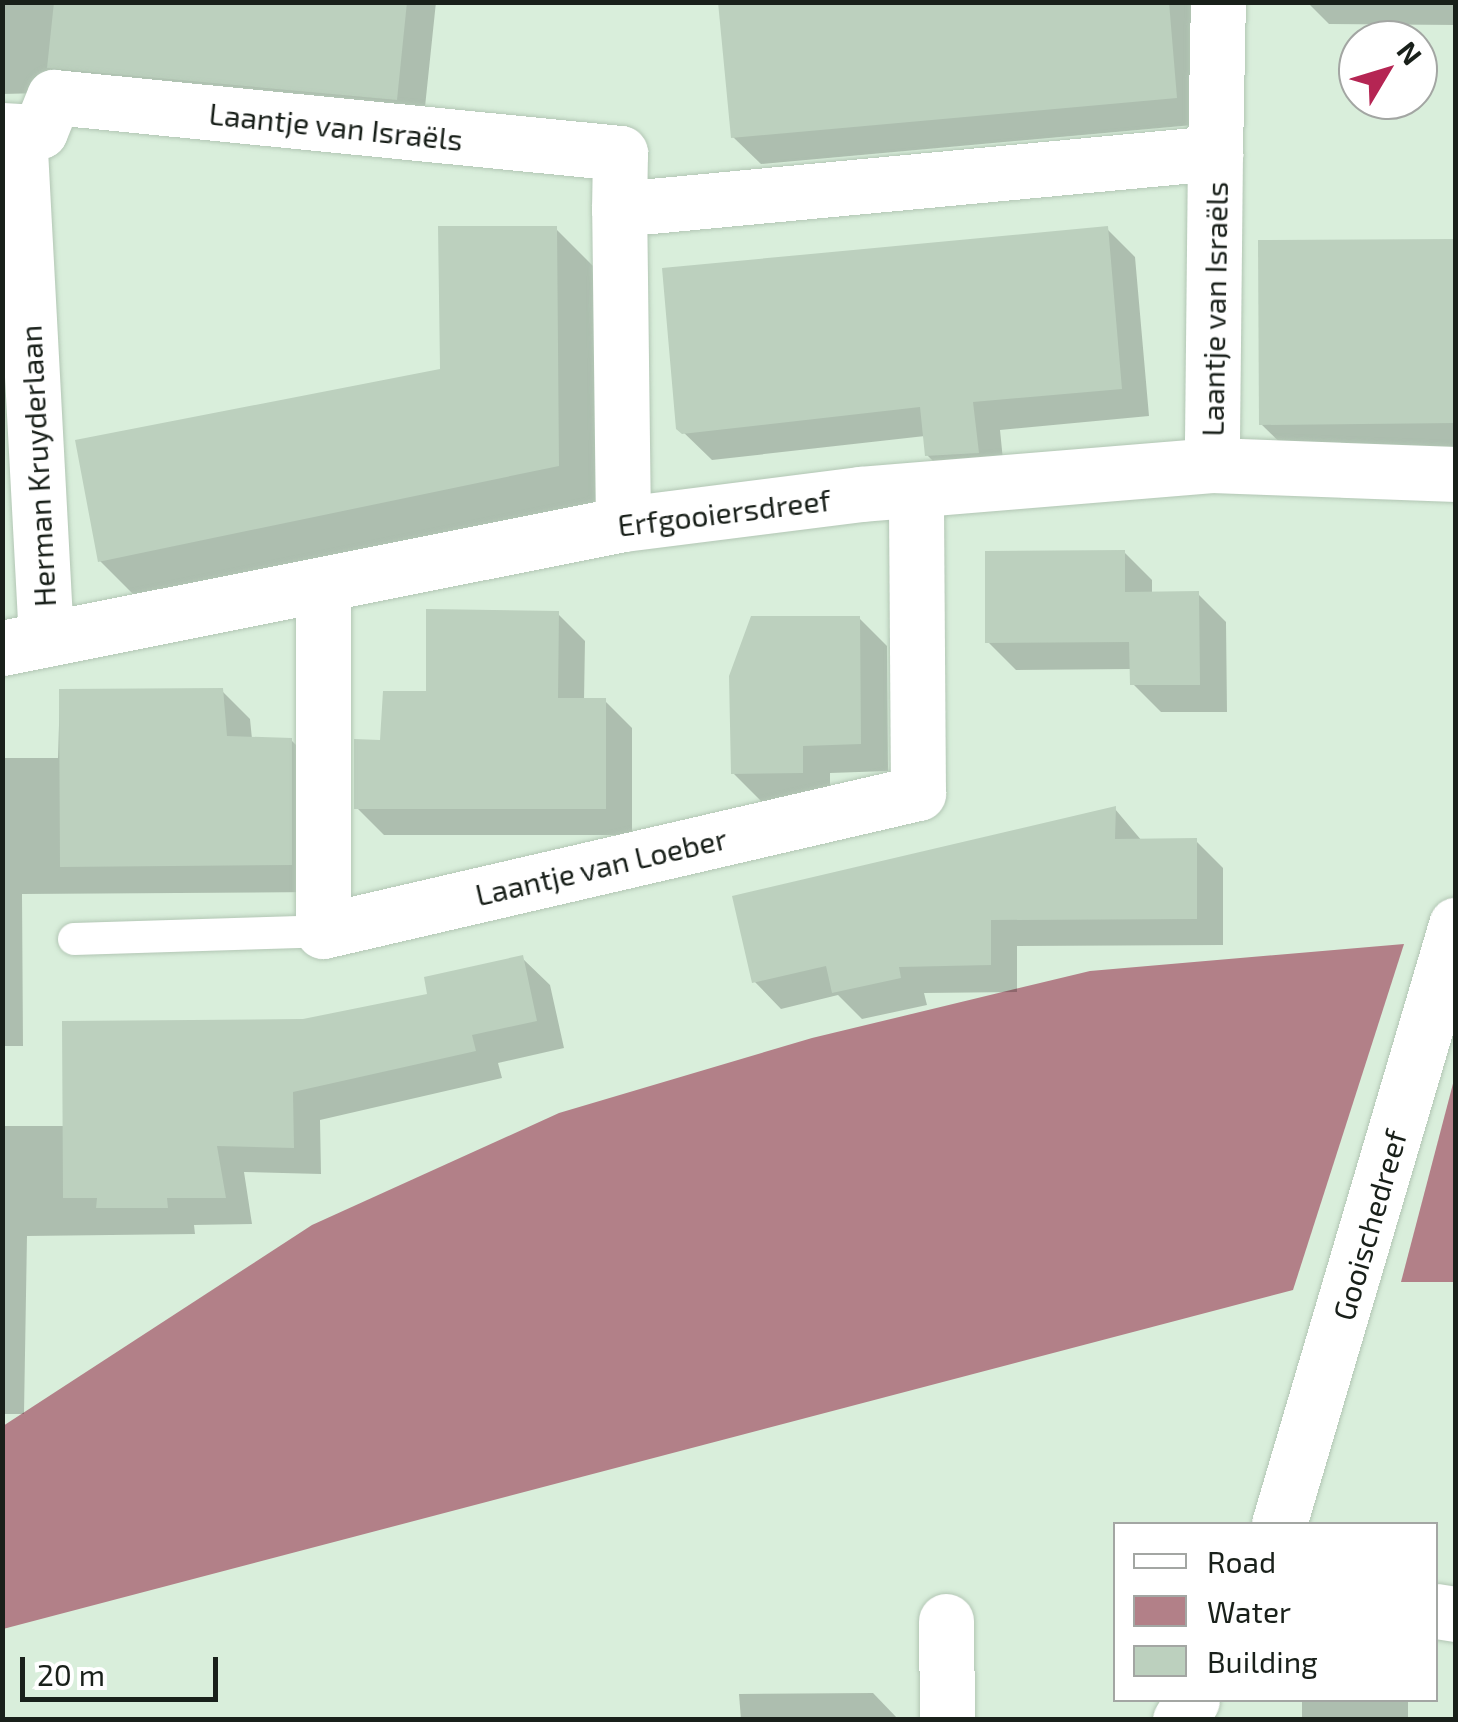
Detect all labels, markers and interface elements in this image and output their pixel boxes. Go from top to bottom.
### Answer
north arrow [1338,20,1438,120]
text: N [1390,34,1430,71]
street label: Laantje van Israëls [207,95,465,157]
street label: Laantje van Israëls [1194,181,1234,437]
street label: Herman Kruyderlaan [12,324,62,608]
street label: Erfgooiersdreef [616,481,832,543]
street label: Laantje van Loeber [471,819,731,913]
street label: Gooischedreef [1325,1126,1413,1324]
legend [1113,1522,1438,1702]
text: Road [1207,1543,1276,1579]
text: Water [1207,1593,1291,1629]
scale bar [25,1637,222,1699]
text: Building [1207,1643,1318,1679]
text: 20 m [37,1656,105,1692]

